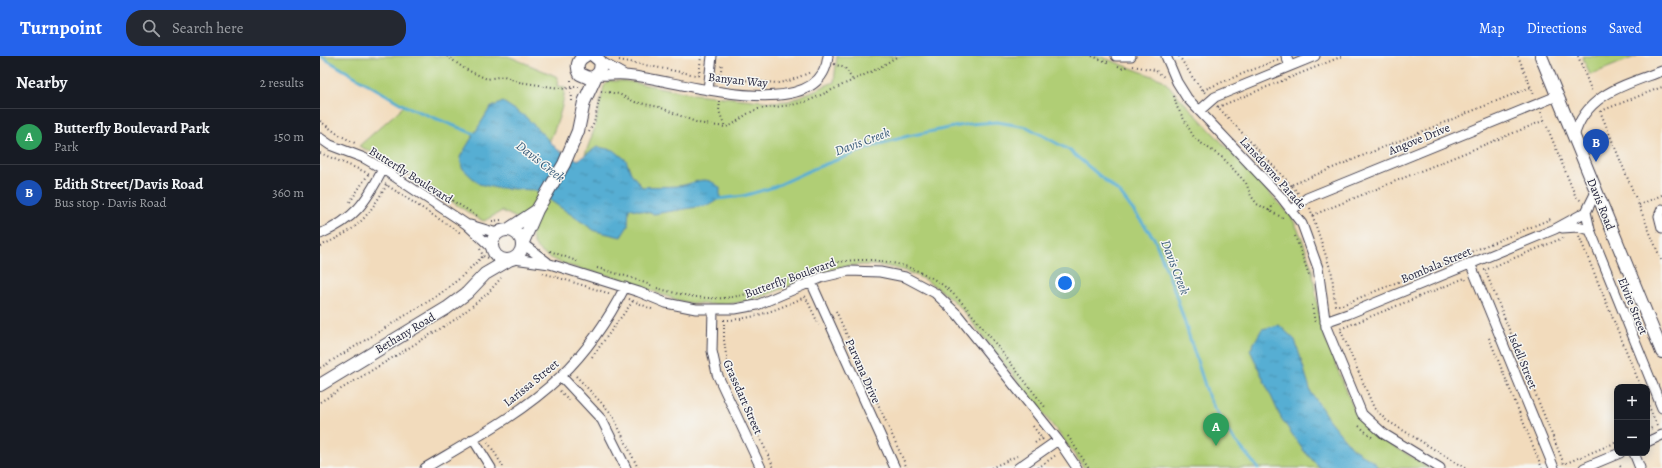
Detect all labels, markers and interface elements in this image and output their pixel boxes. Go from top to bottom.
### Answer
search box [126,10,406,46]
text: Turnpoint [20,15,102,41]
icon: search [140,17,162,39]
text: Search here [172,18,243,38]
text: Map [1479,19,1505,38]
text: Directions [1527,19,1587,38]
text: Saved [1609,19,1642,38]
street label: Banyan Way [707,69,769,91]
text: Nearby [16,71,67,94]
text: 2 results [260,74,304,91]
text: Butterfly Boulevard Park [54,118,210,138]
street label: Angove Drive [1385,119,1452,159]
water label: Davis Creek [832,124,892,159]
text: A [25,128,33,145]
text: 150 m [274,128,304,145]
pin: B [1583,129,1609,162]
street label: Lansdowne Parade [1236,133,1310,213]
water label: Davis Creek [513,137,569,186]
text: Park [54,138,78,155]
street label: Butterfly Boulevard [366,143,456,207]
text: Edith Street/Davis Road [54,174,203,194]
street label: Davis Road [1583,176,1619,233]
text: B [25,184,33,201]
text: 360 m [272,184,304,201]
text: Bus stop · Davis Road [54,194,166,211]
water label: Davis Creek [1157,237,1194,297]
street label: Bombala Street [1398,243,1474,287]
street label: Butterfly Boulevard [742,254,838,302]
your location [1055,273,1075,293]
street label: Elvire Street [1614,275,1652,337]
street label: Bethany Road [372,308,438,357]
street label: Isdell Street [1505,331,1541,391]
street label: Parvana Drive [842,336,884,406]
street label: Larissa Street [500,356,562,410]
street label: Grassdart Street [719,357,767,437]
map controls [1614,384,1650,456]
button: + [1614,384,1650,420]
pin: A [1203,413,1229,446]
button: − [1614,420,1650,456]

